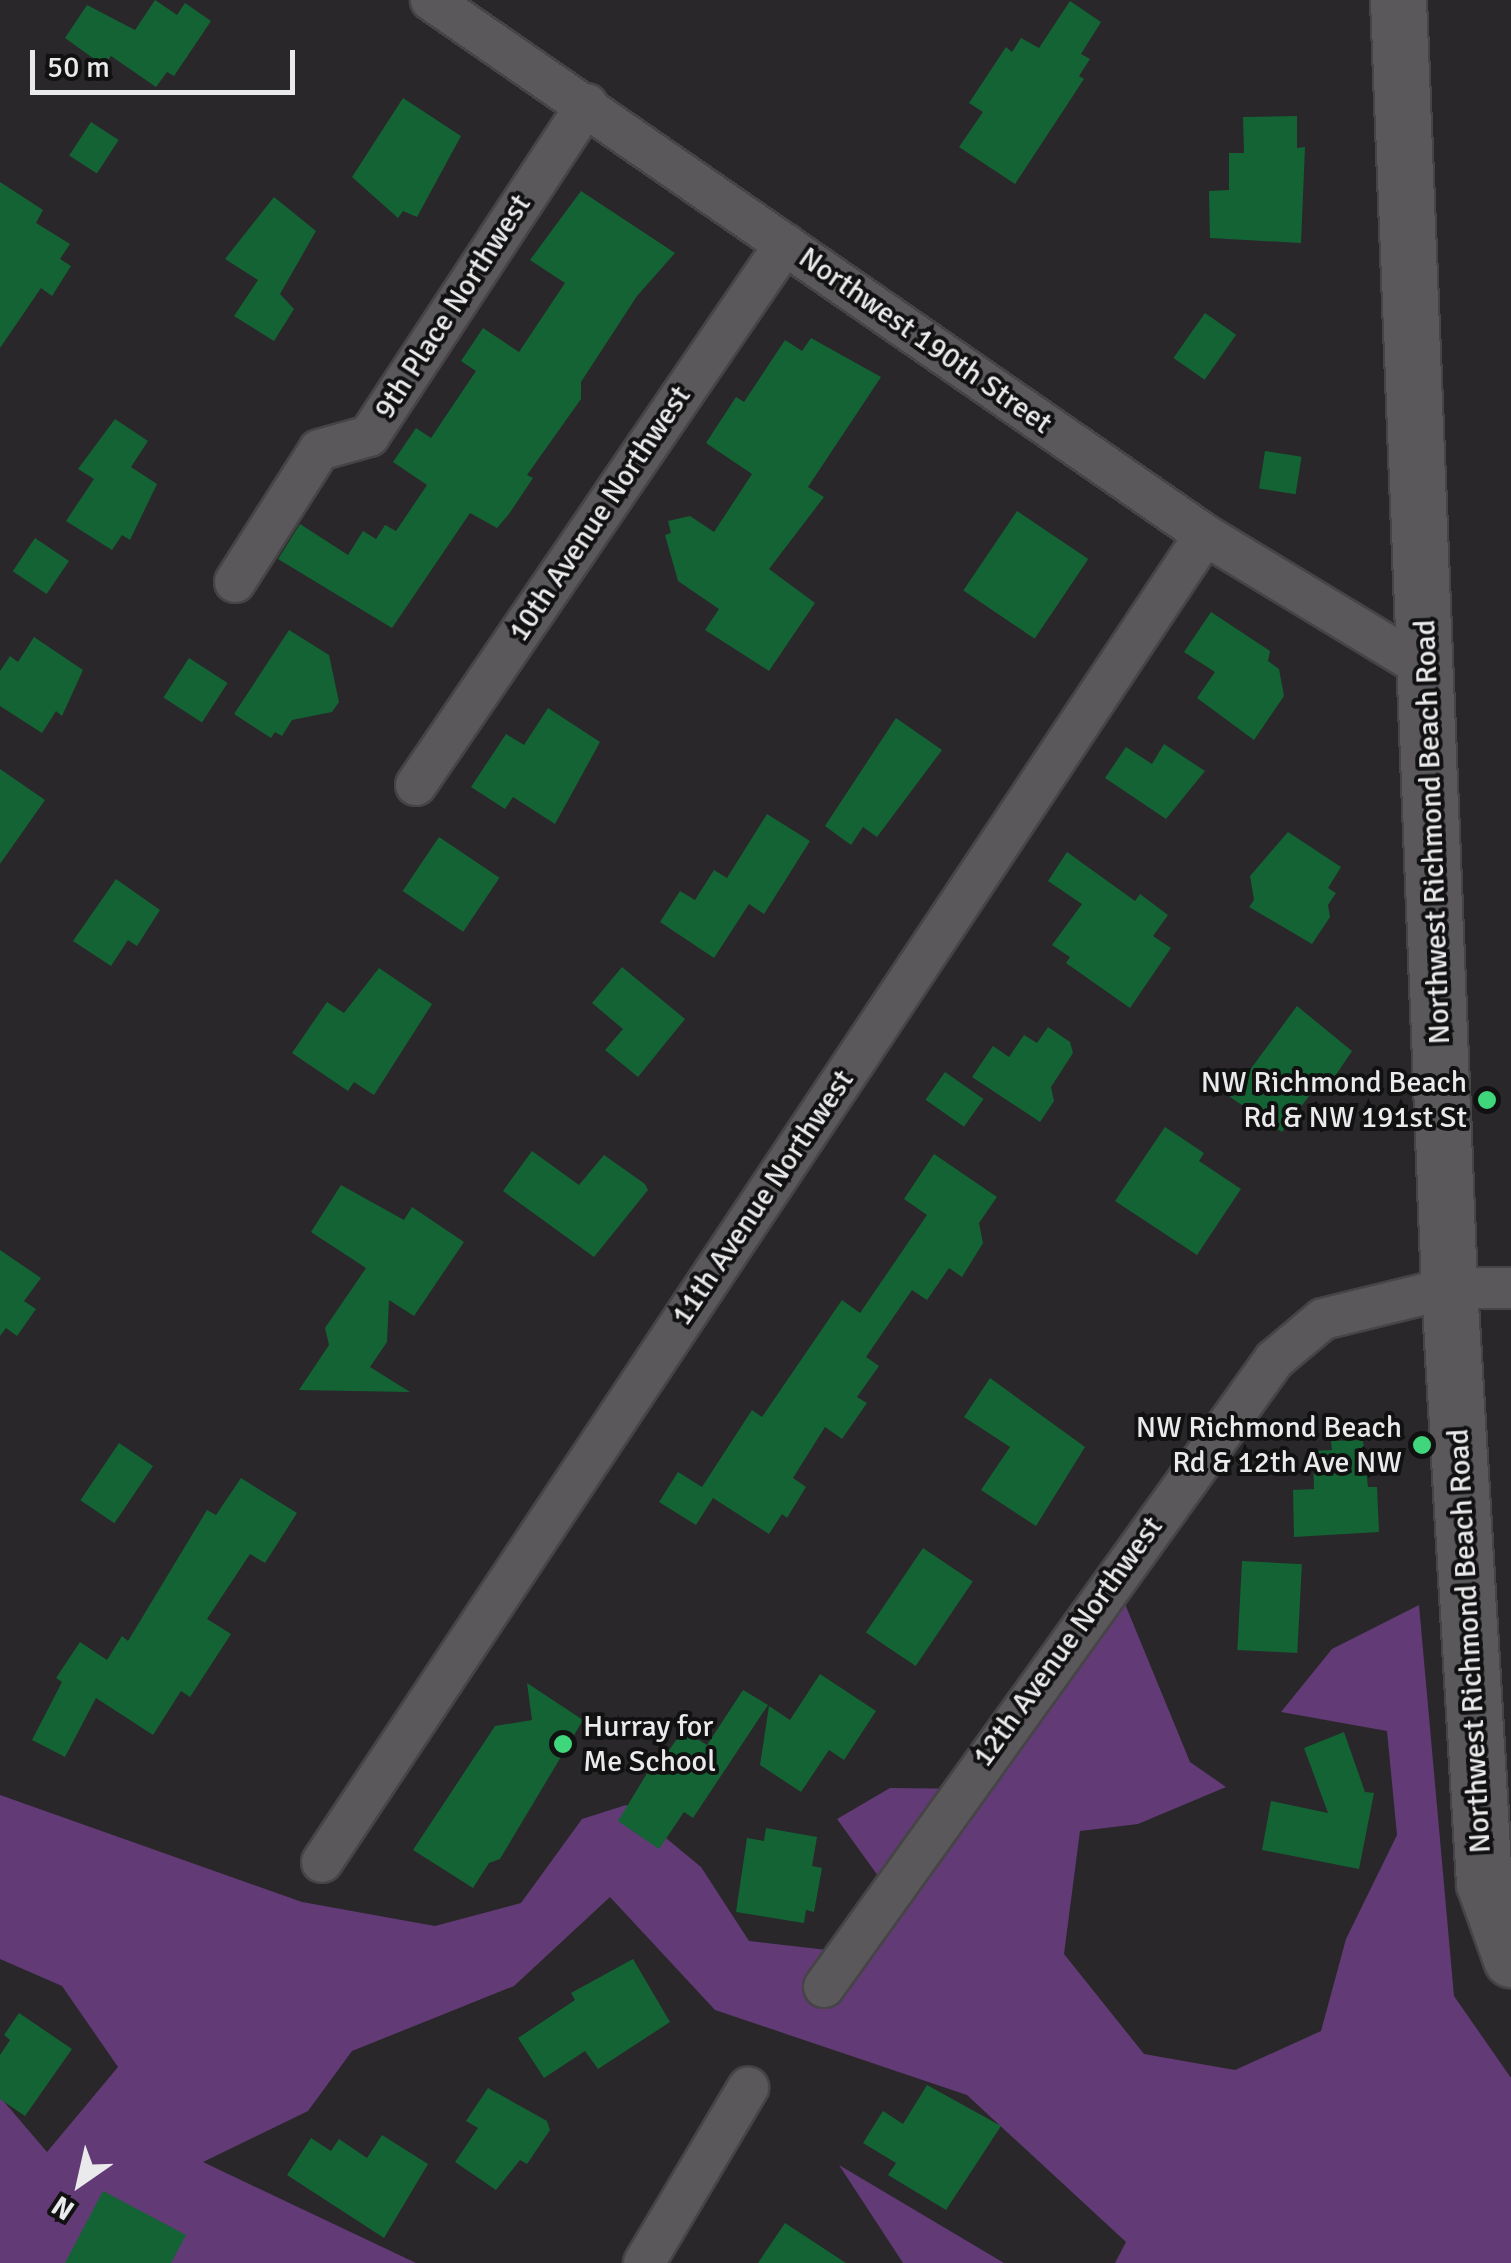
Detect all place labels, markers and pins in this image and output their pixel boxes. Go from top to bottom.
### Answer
place label: NW Richmond Beach Rd & NW 191st St [1201,1065,1467,1136]
marker: NW Richmond Beach Rd & NW 191st St [1476,1089,1498,1111]
place label: NW Richmond Beach Rd & 12th Ave NW [1136,1410,1402,1480]
marker: NW Richmond Beach Rd & 12th Ave NW [1411,1434,1433,1456]
place label: Hurray for Me School [583,1709,716,1780]
marker: Hurray for Me School [552,1733,574,1755]

